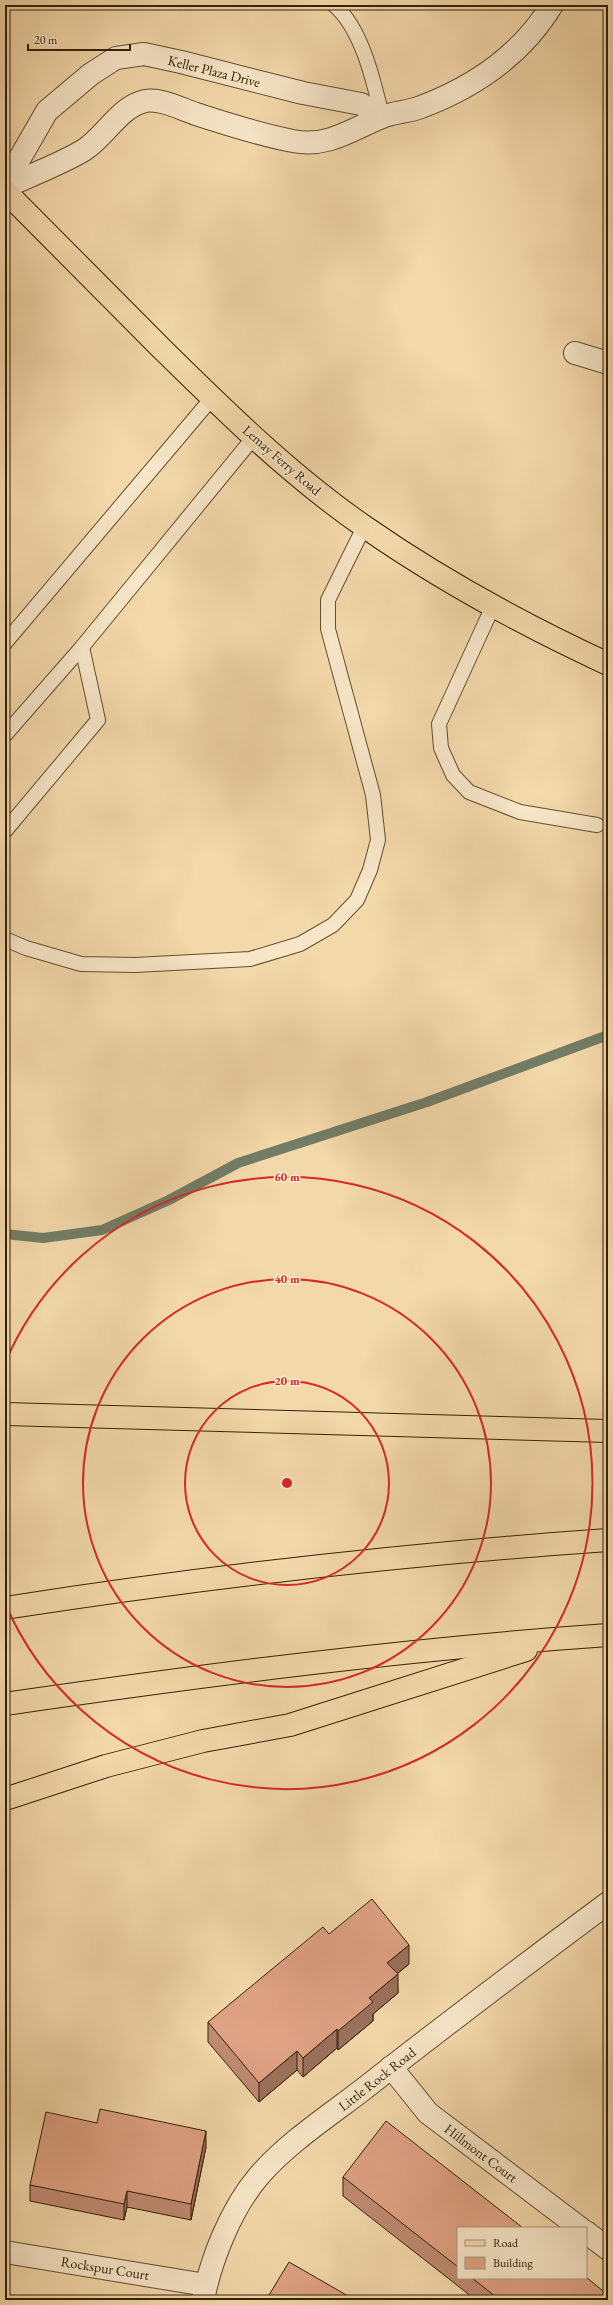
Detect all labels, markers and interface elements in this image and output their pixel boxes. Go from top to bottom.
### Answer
scale bar [28,26,130,52]
text: 20 m [34,32,58,48]
street label: Keller Plaza Drive [166,51,263,91]
street label: Lemay Ferry Road [239,421,326,500]
text: 60 m [274,1169,300,1185]
text: 40 m [274,1271,300,1287]
text: 20 m [274,1373,300,1389]
centre of rings [280,1476,294,1490]
street label: Little Rock Road [335,2043,420,2115]
street label: Hillmont Court [441,2120,522,2187]
legend [457,2227,587,2279]
text: Road [493,2235,519,2251]
street label: Rockspur Court [60,2252,151,2284]
text: Building [493,2255,534,2271]

